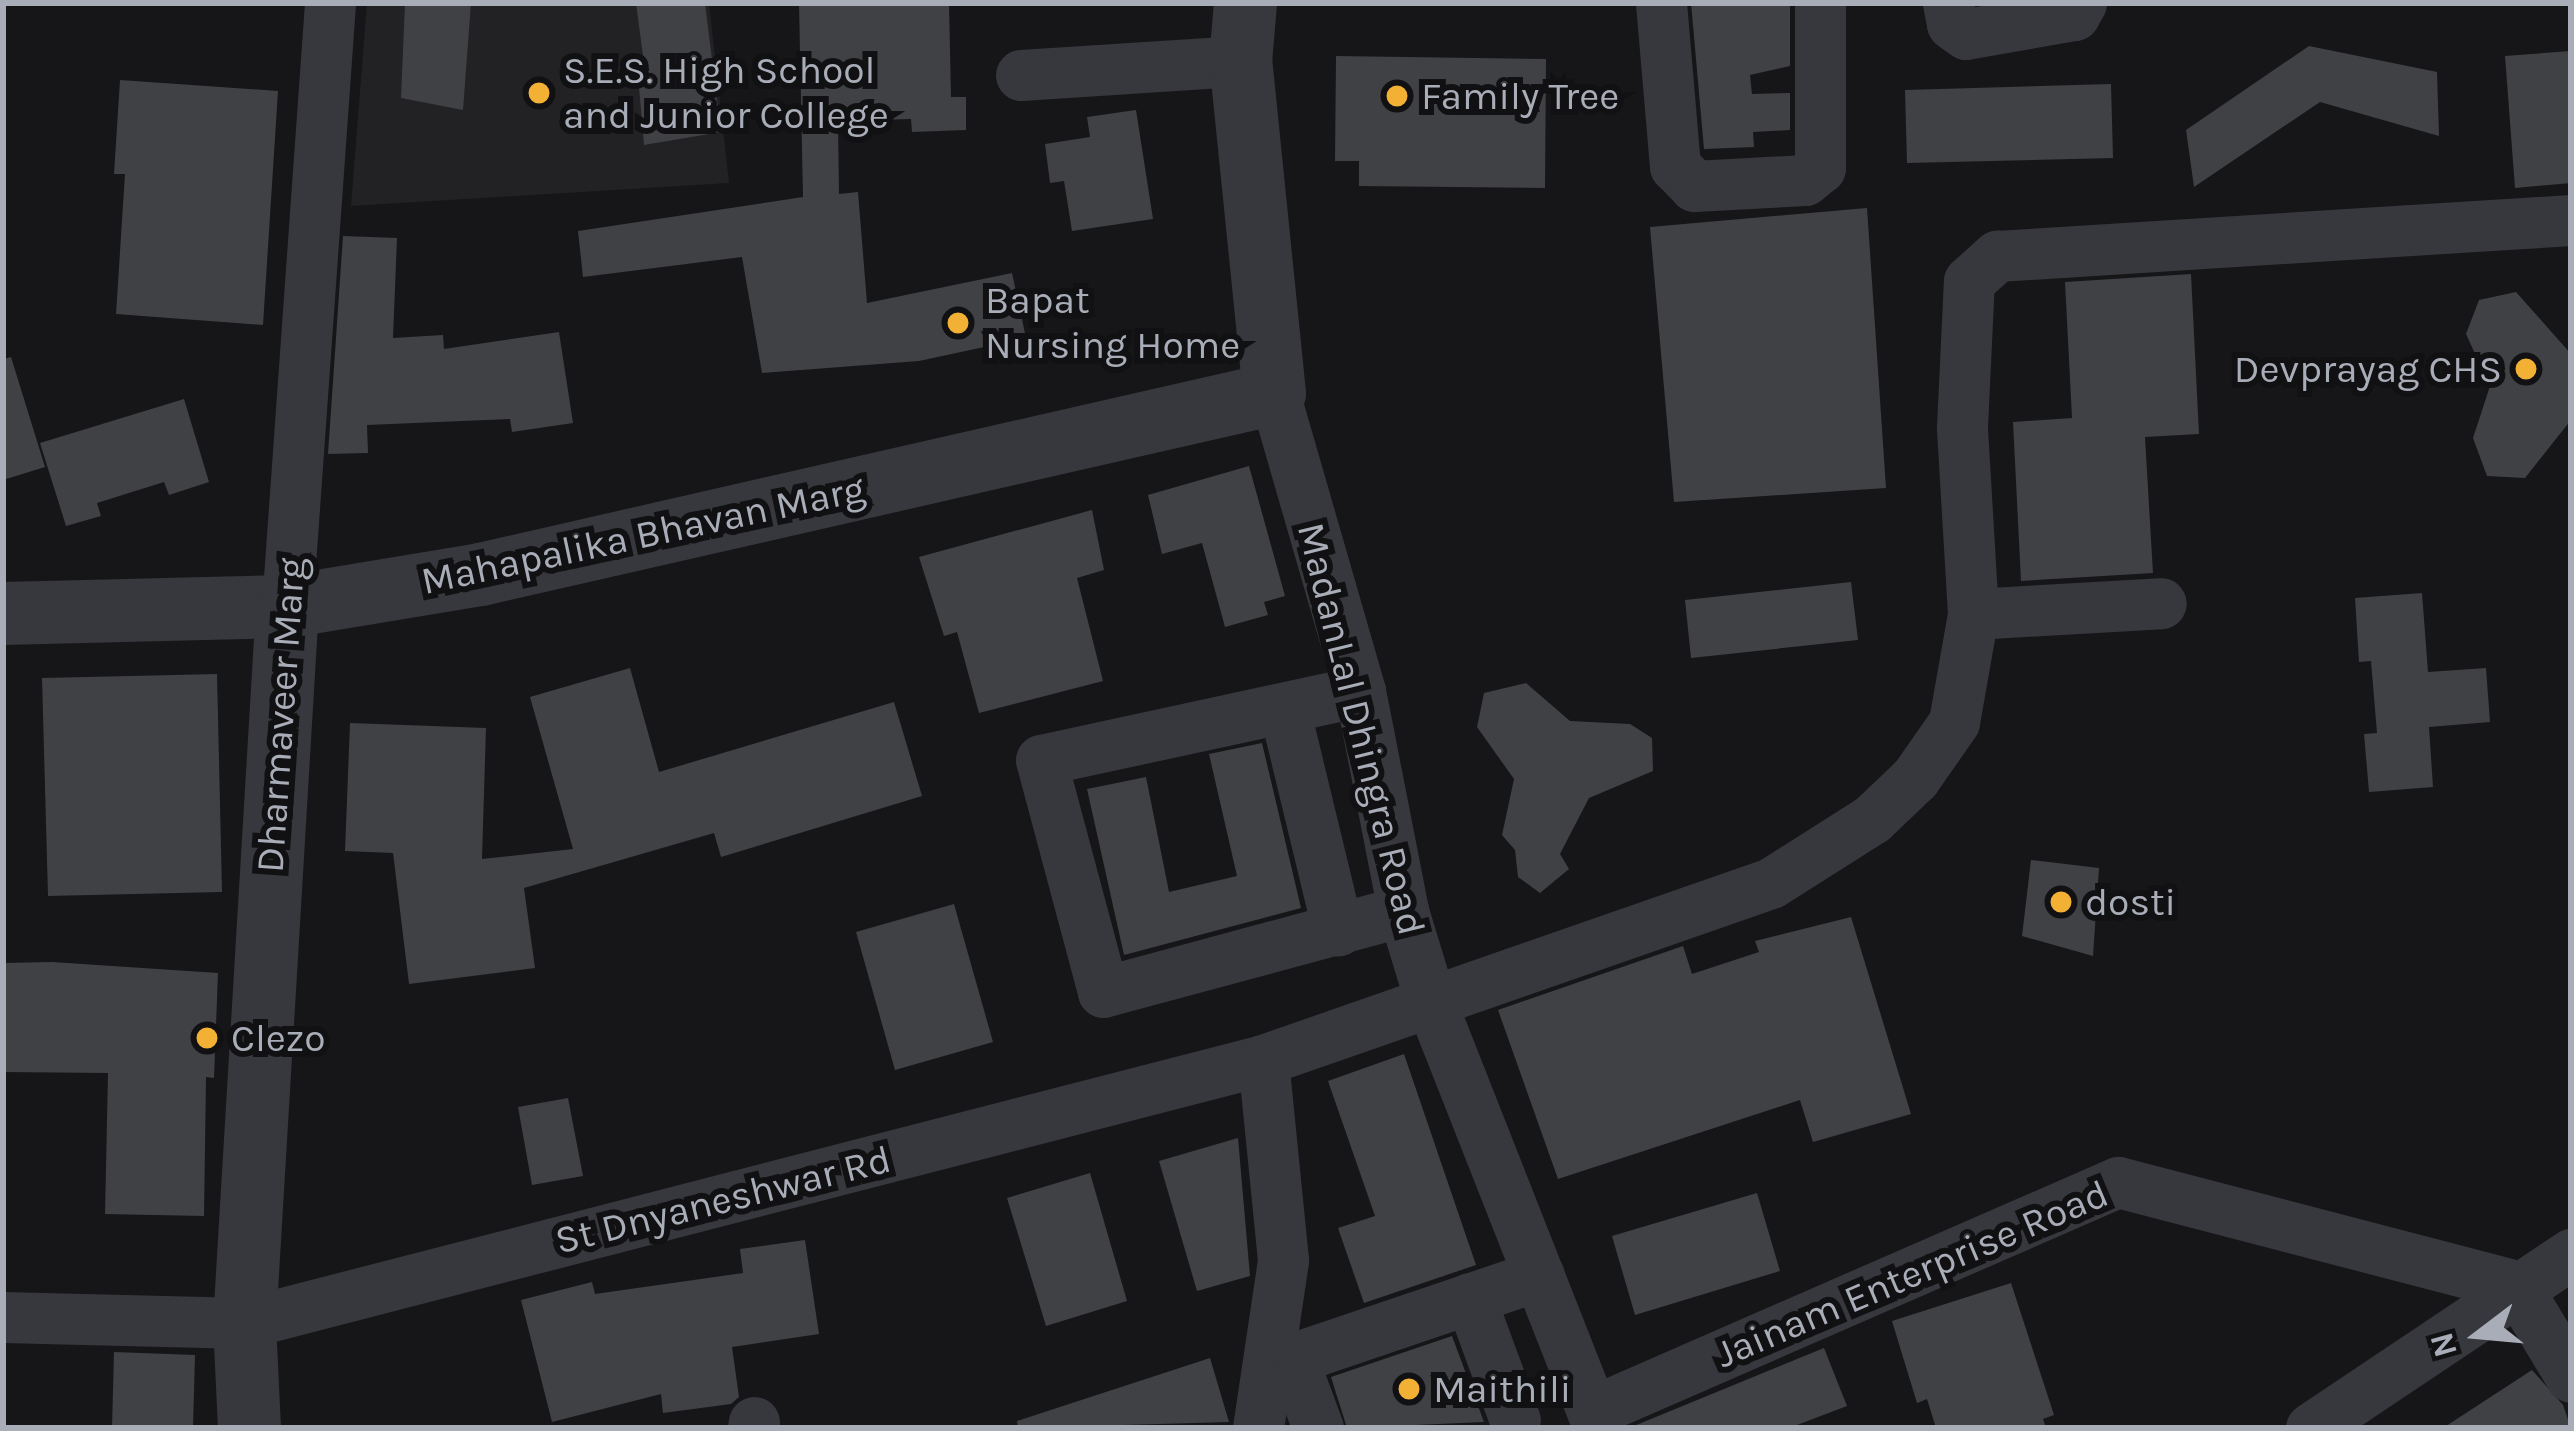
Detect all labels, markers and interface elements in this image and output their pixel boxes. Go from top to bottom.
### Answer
place label: S.E.S. High School and Junior College [563,48,889,139]
place label: Family Tree [1421,73,1619,119]
marker: S.E.S. High School and Junior College [526,80,552,106]
marker: Family Tree [1384,83,1410,109]
place label: Bapat Nursing Home [985,278,1240,369]
marker: Bapat Nursing Home [942,307,974,339]
place label: Devprayag CHS [2234,346,2502,392]
marker: Devprayag CHS [2513,356,2539,382]
street label: Mahapalika Bhavan Marg [417,465,869,605]
street label: MadanLal Dhingra Road [1287,518,1435,940]
street label: Dharmaveer Marg [247,556,315,874]
place label: dosti [2085,879,2176,925]
marker: dosti [2048,889,2074,915]
place label: Clezo [231,1015,326,1061]
marker: Clezo [194,1025,220,1051]
street label: St Dnyaneshwar Rd [550,1136,896,1264]
street label: Jainam Enterprise Road [1709,1170,2115,1378]
north arrow [2418,1275,2538,1395]
text: N [2422,1328,2465,1362]
place label: Maithili [1433,1366,1571,1412]
marker: Maithili [1396,1376,1422,1402]

